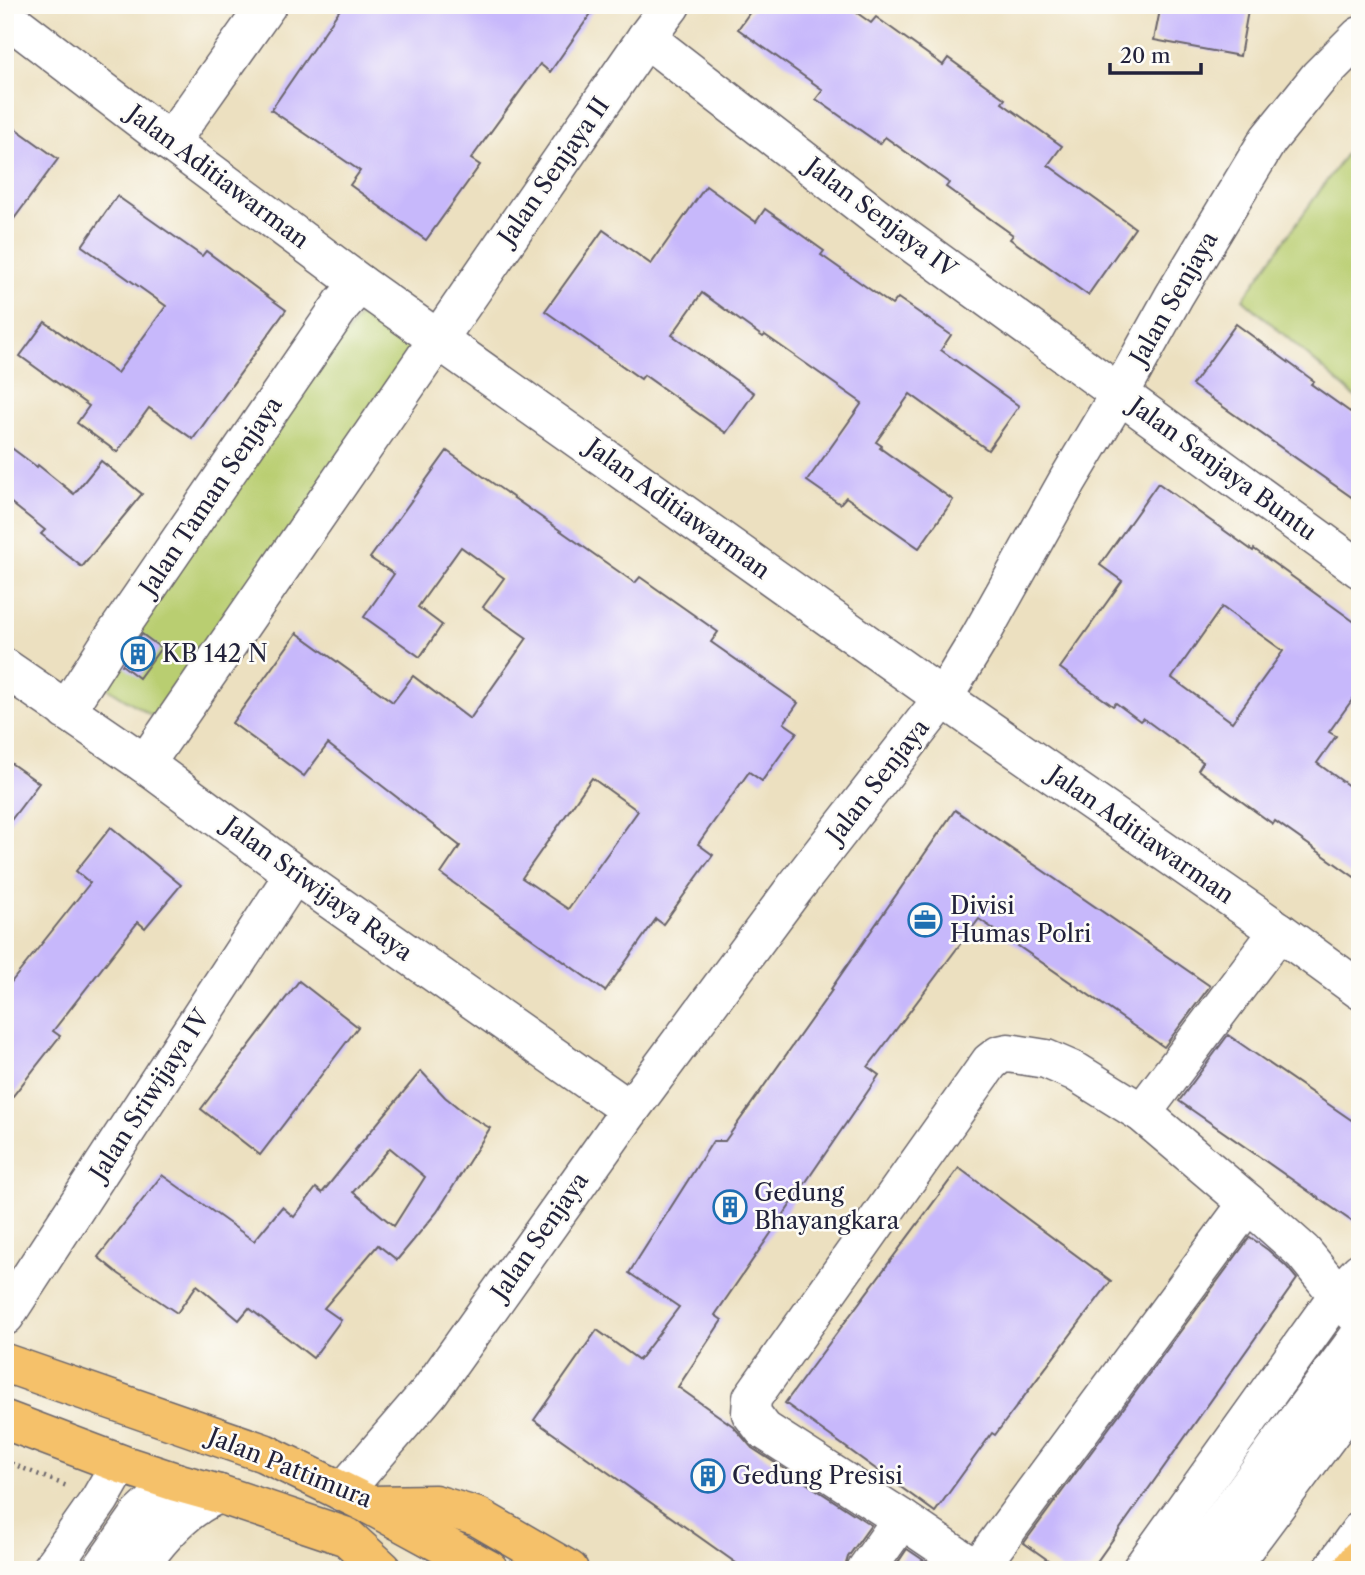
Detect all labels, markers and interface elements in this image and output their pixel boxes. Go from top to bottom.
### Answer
scale bar [1110,32,1200,76]
text: 20 m [1120,43,1171,68]
street label: Jalan Senjaya II [490,91,615,253]
street label: Jalan Aditiawarman [118,96,315,254]
street label: Jalan Senjaya IV [797,149,963,284]
street label: Jalan Senjaya [1122,226,1224,373]
street label: Jalan Sanjaya Buntu [1121,389,1323,546]
street label: Jalan Taman Senjaya [131,391,288,604]
street label: Jalan Aditiawarman [577,430,776,585]
building icon: KB 142 N [119,635,157,673]
place label: KB 142 N [162,639,268,668]
street label: Jalan Senjaya [818,713,935,852]
street label: Jalan Aditiawarman [1039,757,1240,910]
street label: Jalan Sriwijaya Raya [215,808,419,967]
place label: Divisi Humas Polri [950,891,1091,948]
office icon: Divisi Humas Polri [906,901,944,939]
street label: Jalan Sriwijaya IV [81,1003,216,1189]
street label: Jalan Senjaya [483,1166,594,1308]
place label: Gedung Bhayangkara [754,1178,900,1235]
building icon: Gedung Bhayangkara [711,1188,749,1226]
street label: Jalan Pattimura [200,1420,377,1514]
building icon: Gedung Presisi [689,1457,727,1495]
place label: Gedung Presisi [732,1461,903,1490]

